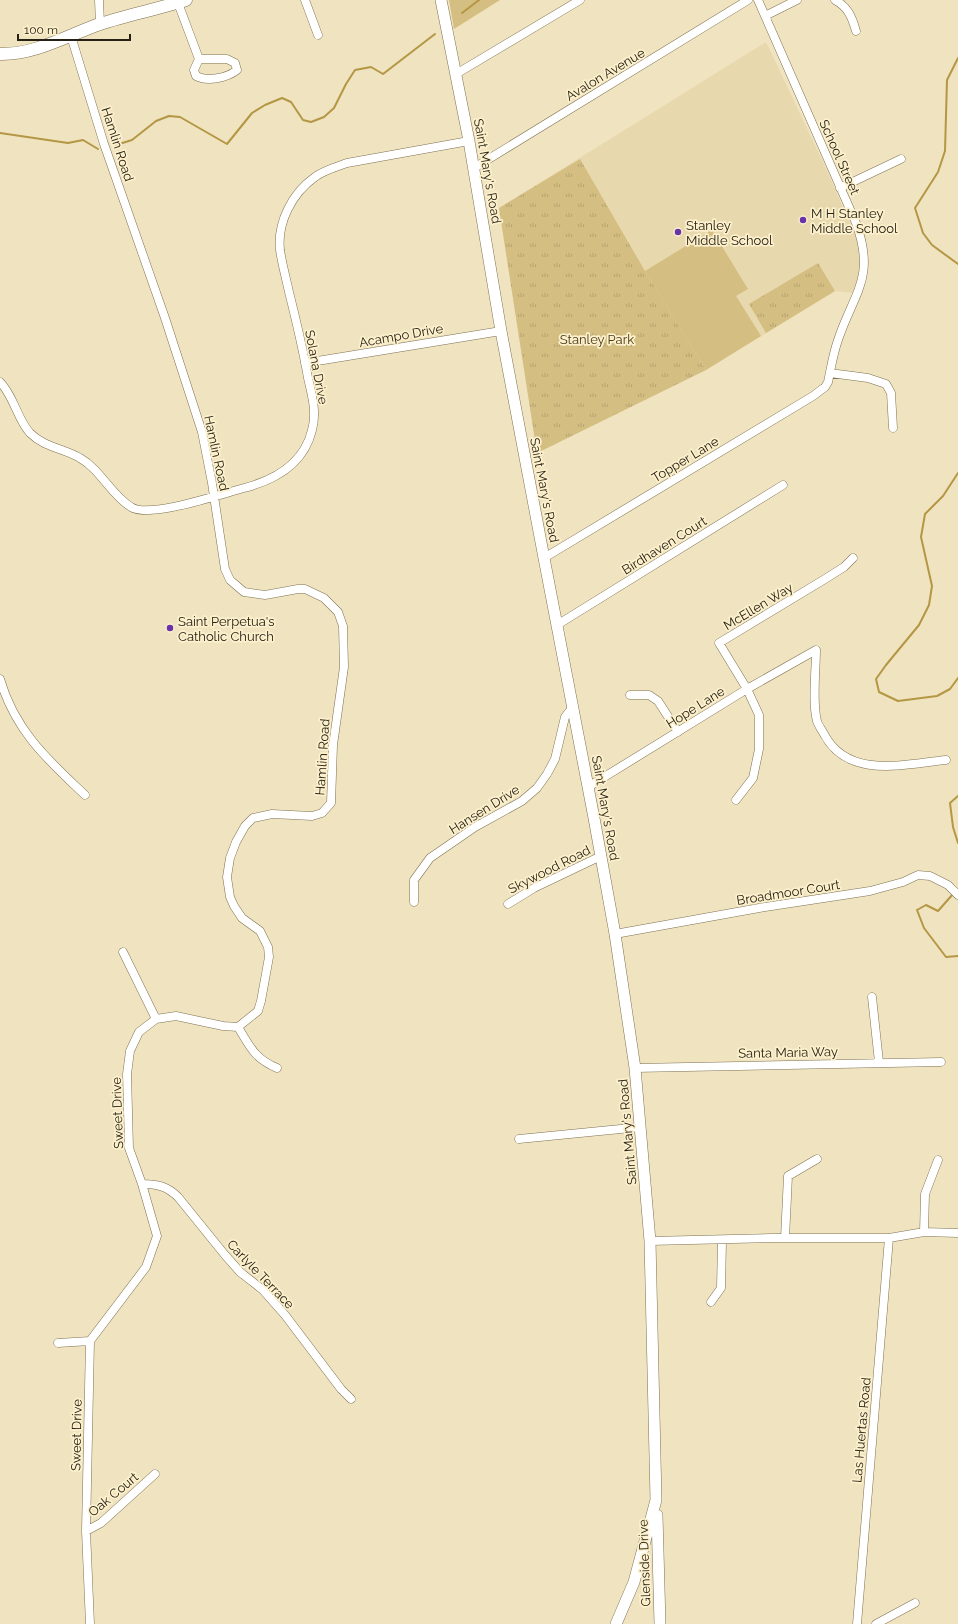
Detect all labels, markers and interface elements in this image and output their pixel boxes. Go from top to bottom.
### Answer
scale bar [18,16,130,42]
text: 100 m [24,23,58,37]
street label: Avalon Avenue [563,45,648,104]
street label: Hamlin Road [98,105,137,183]
street label: Saint Mary's Road [471,117,504,225]
street label: School Street [816,117,863,198]
place label: M H Stanley Middle School [811,206,898,236]
marker: M H Stanley Middle School [798,215,808,225]
place label: Stanley Middle School [686,218,773,248]
marker: Stanley Middle School [673,227,683,237]
street label: Acampo Drive [358,321,445,350]
street label: Solana Drive [302,329,331,406]
park label: Stanley Park [560,332,634,347]
street label: Hamlin Road [201,414,232,492]
street label: Topper Lane [649,433,722,485]
street label: Saint Mary's Road [527,437,562,544]
street label: Birdhaven Court [619,513,710,577]
street label: McEllen Way [721,580,796,633]
place label: Saint Perpetua's Catholic Church [178,614,274,644]
marker: Saint Perpetua's Catholic Church [165,623,175,633]
street label: Hope Lane [663,683,728,731]
street label: Hamlin Road [312,718,333,796]
street label: Saint Mary's Road [589,754,622,862]
street label: Hansen Drive [446,782,522,837]
street label: Skywood Road [506,842,593,897]
street label: Broadmoor Court [735,877,841,908]
street label: Santa Maria Way [738,1044,838,1061]
street label: Sweet Drive [109,1076,126,1149]
street label: Saint Mary's Road [615,1078,640,1186]
street label: Carlyle Terrace [224,1237,298,1312]
street label: Las Huertas Road [849,1377,874,1483]
street label: Sweet Drive [68,1399,85,1471]
street label: Oak Court [85,1469,142,1520]
street label: Glenside Drive [635,1519,654,1607]

